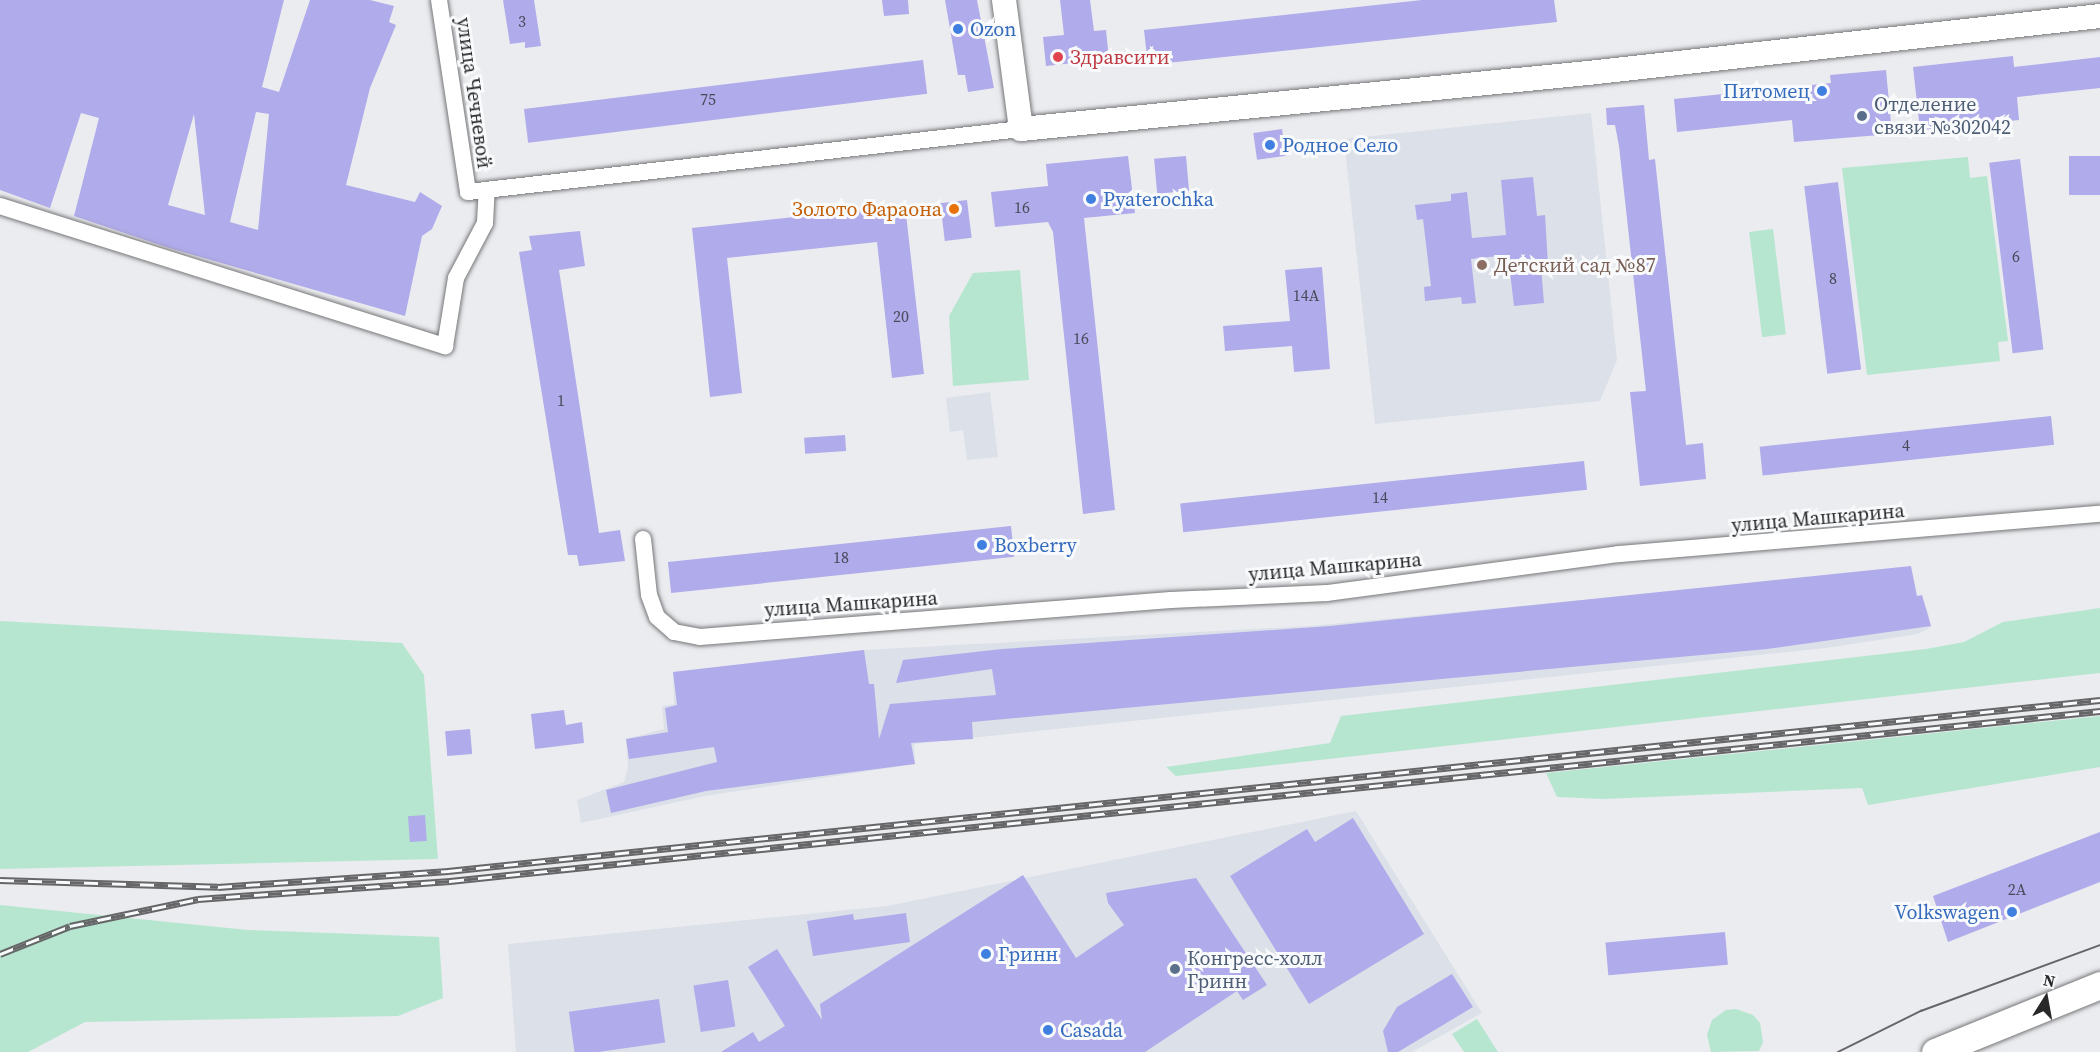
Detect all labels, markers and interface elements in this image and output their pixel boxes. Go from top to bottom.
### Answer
house number: 3 [518,11,526,31]
street label: улица Чечневой [452,16,496,170]
place label: Ozon [970,17,1016,41]
marker: Ozon [951,22,965,36]
place label: Здравсити [1070,45,1170,69]
marker: Здравсити [1051,50,1065,64]
place label: Питомец [1723,79,1810,103]
marker: Питомец [1815,84,1829,98]
house number: 75 [700,89,716,109]
place label: Отделение связи №302042 [1874,92,2011,139]
marker: Отделение связи №302042 [1855,109,1869,123]
place label: Родное Село [1282,133,1398,157]
marker: Родное Село [1263,138,1277,152]
place label: Pyaterochka [1103,187,1214,211]
marker: Pyaterochka [1084,192,1098,206]
place label: Золото Фараона [792,197,942,221]
house number: 16 [1014,197,1030,217]
marker: Золото Фараона [947,202,961,216]
house number: 6 [2012,246,2020,266]
place label: Детский сад №87 [1494,253,1656,277]
marker: Детский сад №87 [1475,258,1489,272]
house number: 8 [1829,268,1837,288]
house number: 14А [1293,285,1319,305]
house number: 20 [893,306,909,326]
house number: 16 [1073,328,1089,348]
house number: 1 [557,390,565,410]
house number: 4 [1902,435,1910,455]
house number: 14 [1372,487,1388,507]
street label: улица Машкарина [1730,498,1906,538]
place label: Boxberry [994,533,1077,557]
marker: Boxberry [975,538,989,552]
house number: 18 [833,547,849,567]
street label: улица Машкарина [1247,547,1423,587]
street label: улица Машкарина [764,586,938,622]
house number: 2А [2008,879,2026,899]
place label: Volkswagen [1894,900,2000,924]
marker: Volkswagen [2005,905,2019,919]
place label: Гринн [998,942,1058,966]
place label: Конгресс-холл Гринн [1187,946,1323,993]
marker: Гринн [979,947,993,961]
marker: Конгресс-холл Гринн [1168,962,1182,976]
north arrow [2016,968,2076,1028]
text: N [2042,968,2057,992]
place label: Casada [1060,1018,1123,1042]
marker: Casada [1041,1023,1055,1037]

